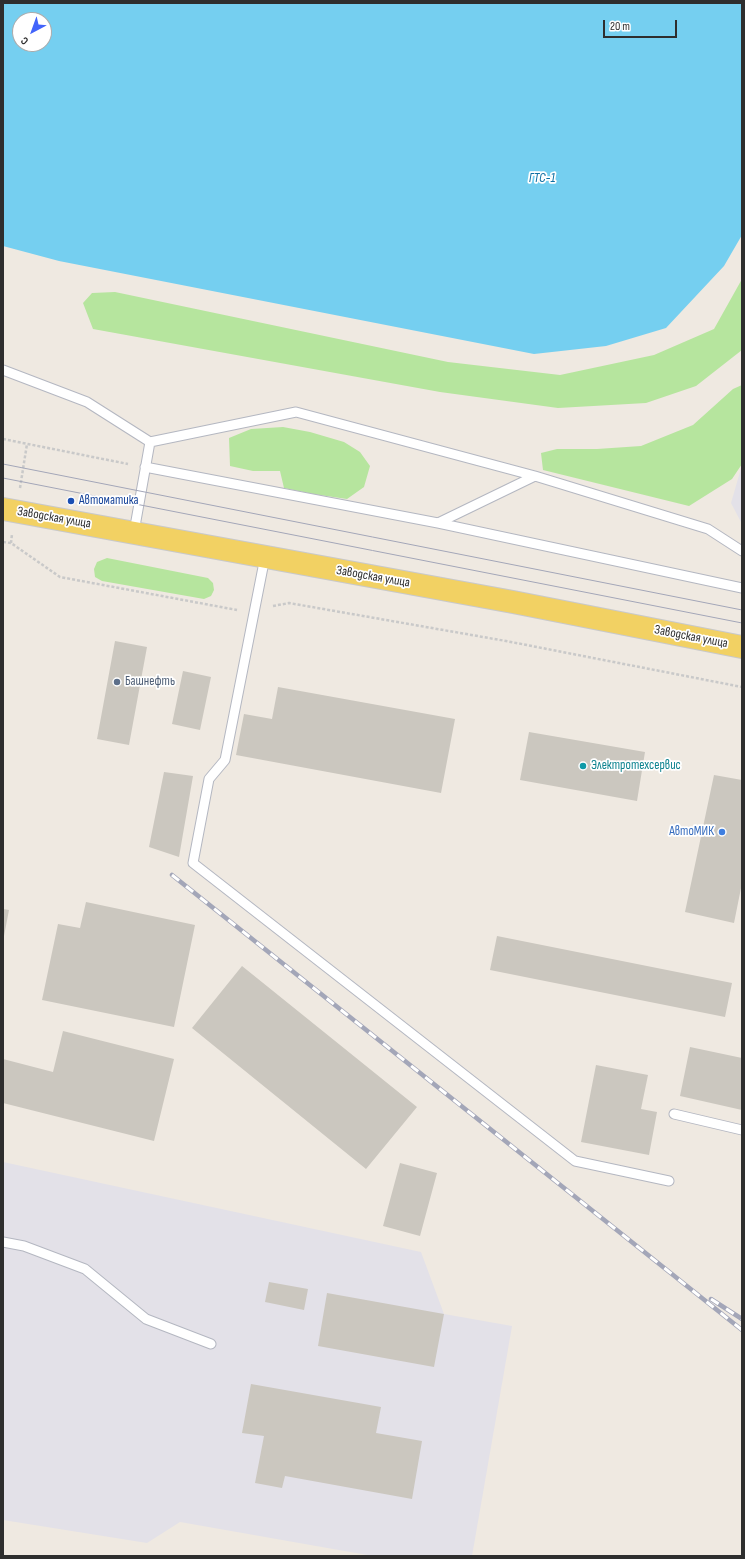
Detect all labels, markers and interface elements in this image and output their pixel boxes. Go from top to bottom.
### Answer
north arrow [12,12,52,52]
scale bar [605,12,679,38]
text: 20 m [610,19,630,34]
text: С [18,34,31,47]
water label: ГТС-1 [529,170,555,186]
place label: Автоматика [79,493,139,509]
marker: Автоматика [66,496,76,506]
street label: Заводская улица [16,504,92,532]
street label: Заводская улица [335,563,411,591]
street label: Заводская улица [653,622,729,652]
place label: Башнефть [125,674,175,690]
marker: Башнефть [112,677,122,687]
place label: Электротехсервис [591,758,681,774]
marker: Электротехсервис [578,761,588,771]
place label: АвтоМИК [669,824,714,840]
marker: АвтоМИК [717,827,727,837]

